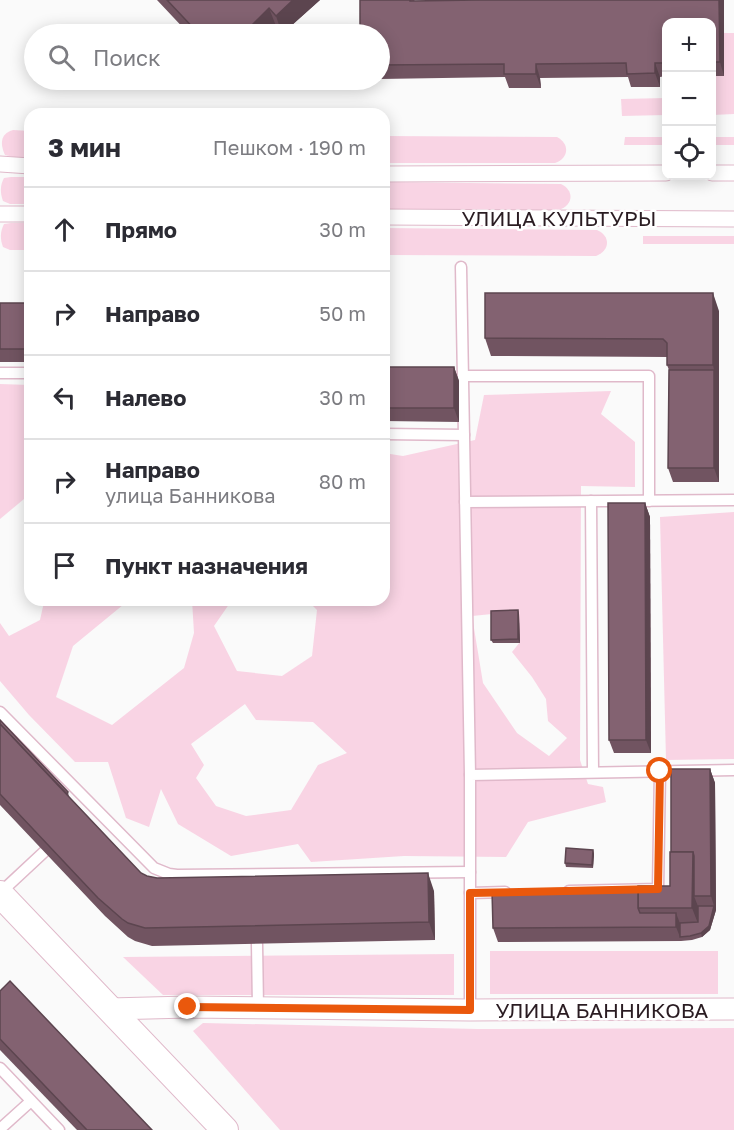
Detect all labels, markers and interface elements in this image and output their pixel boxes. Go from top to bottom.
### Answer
map controls [662,18,716,180]
button: + [662,18,716,72]
search box [24,24,390,90]
icon: search [45,41,78,74]
text: Поиск [93,44,161,71]
button: − [662,72,716,126]
button: locate [662,126,716,180]
text: 3 мин [48,132,121,163]
text: Пешком · 190 m [213,135,366,159]
street label: УЛИЦА КУЛЬТУРЫ [462,205,656,231]
icon: ahead [48,213,81,246]
text: Прямо [105,216,177,243]
text: 30 m [319,217,366,241]
icon: right [48,297,81,330]
text: Направо [105,300,200,327]
text: 50 m [319,301,366,325]
icon: left [48,381,81,414]
text: Налево [105,384,187,411]
text: 30 m [319,385,366,409]
text: Направо [105,456,200,483]
icon: right [48,465,81,498]
text: 80 m [319,469,366,493]
text: улица Банникова [105,483,276,507]
icon: arrive [48,549,81,582]
text: Пункт назначения [105,552,308,579]
route start [646,757,672,783]
route end [174,993,200,1019]
street label: УЛИЦА БАННИКОВА [496,997,708,1023]

